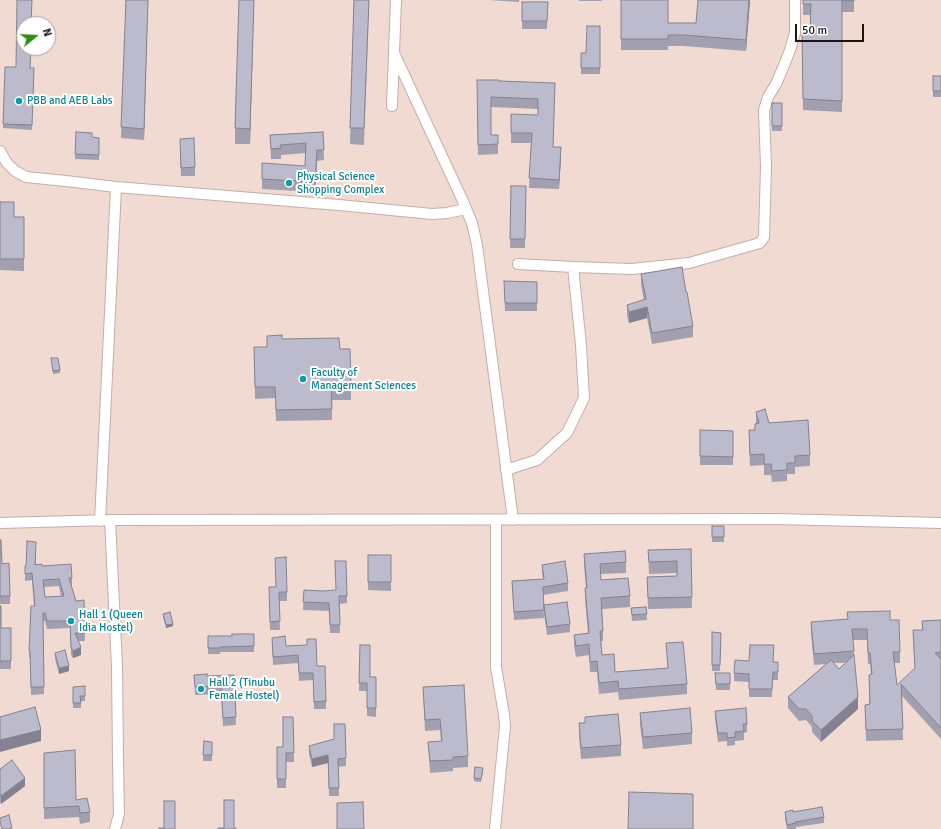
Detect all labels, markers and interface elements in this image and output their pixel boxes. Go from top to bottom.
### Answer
north arrow [16,16,56,56]
scale bar [797,16,866,42]
text: 50 m [802,23,827,38]
text: N [40,27,54,38]
place label: PBB and AEB Labs [27,94,113,108]
marker: PBB and AEB Labs [14,96,24,106]
place label: Physical Science Shopping Complex [297,170,384,196]
marker: Physical Science Shopping Complex [284,178,294,188]
place label: Faculty of Management Sciences [311,366,416,392]
marker: Faculty of Management Sciences [298,374,308,384]
place label: Hall 1 (Queen Idia Hostel) [79,608,143,634]
marker: Hall 1 (Queen Idia Hostel) [66,616,76,626]
place label: Hall 2 (Tinubu Female Hostel) [209,676,279,702]
marker: Hall 2 (Tinubu Female Hostel) [196,684,206,694]

